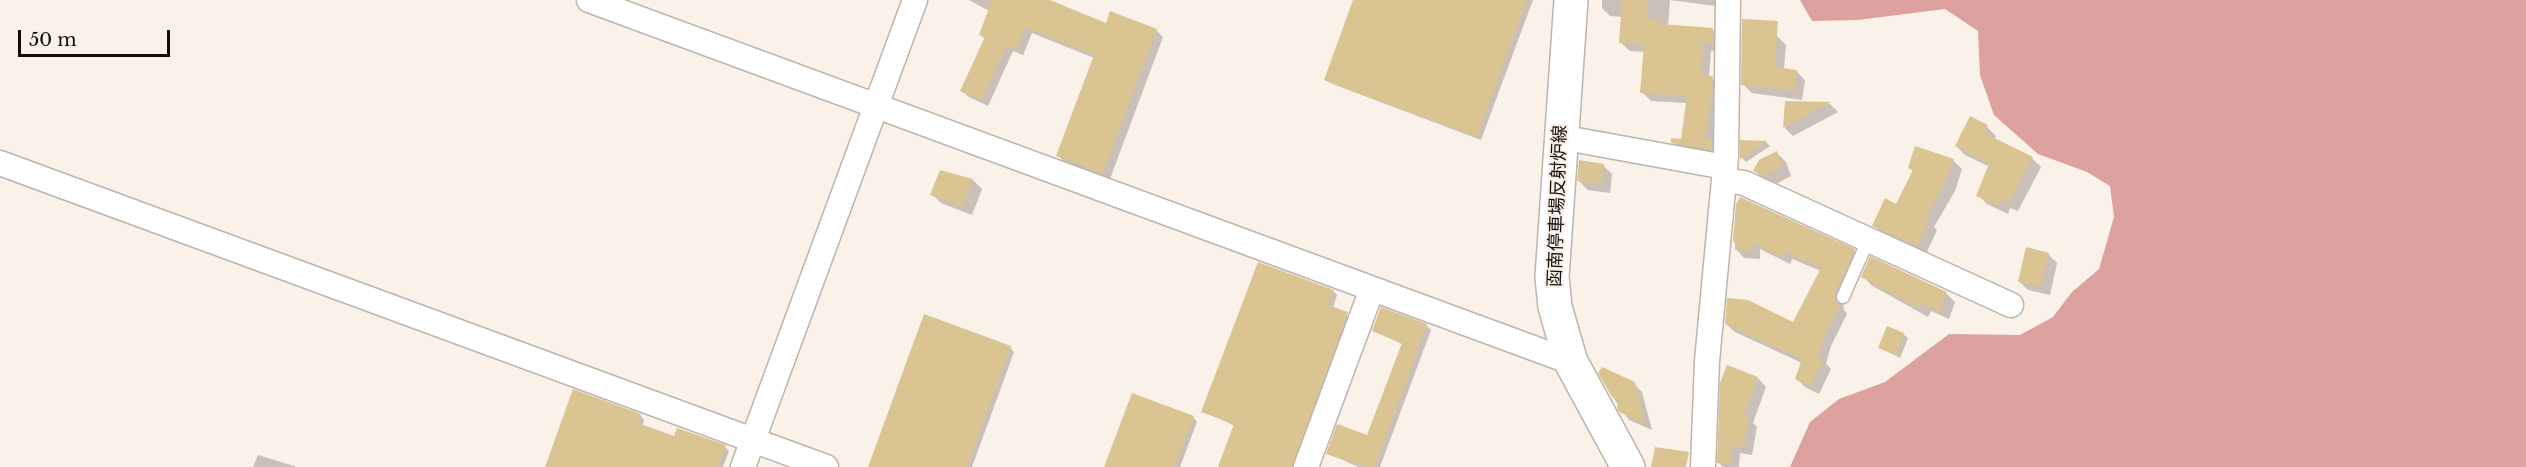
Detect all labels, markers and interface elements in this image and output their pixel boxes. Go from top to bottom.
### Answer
scale bar [21,18,172,56]
text: 50 m [29,29,77,51]
street label: 函南停車場反射炉線 [1544,125,1572,287]

